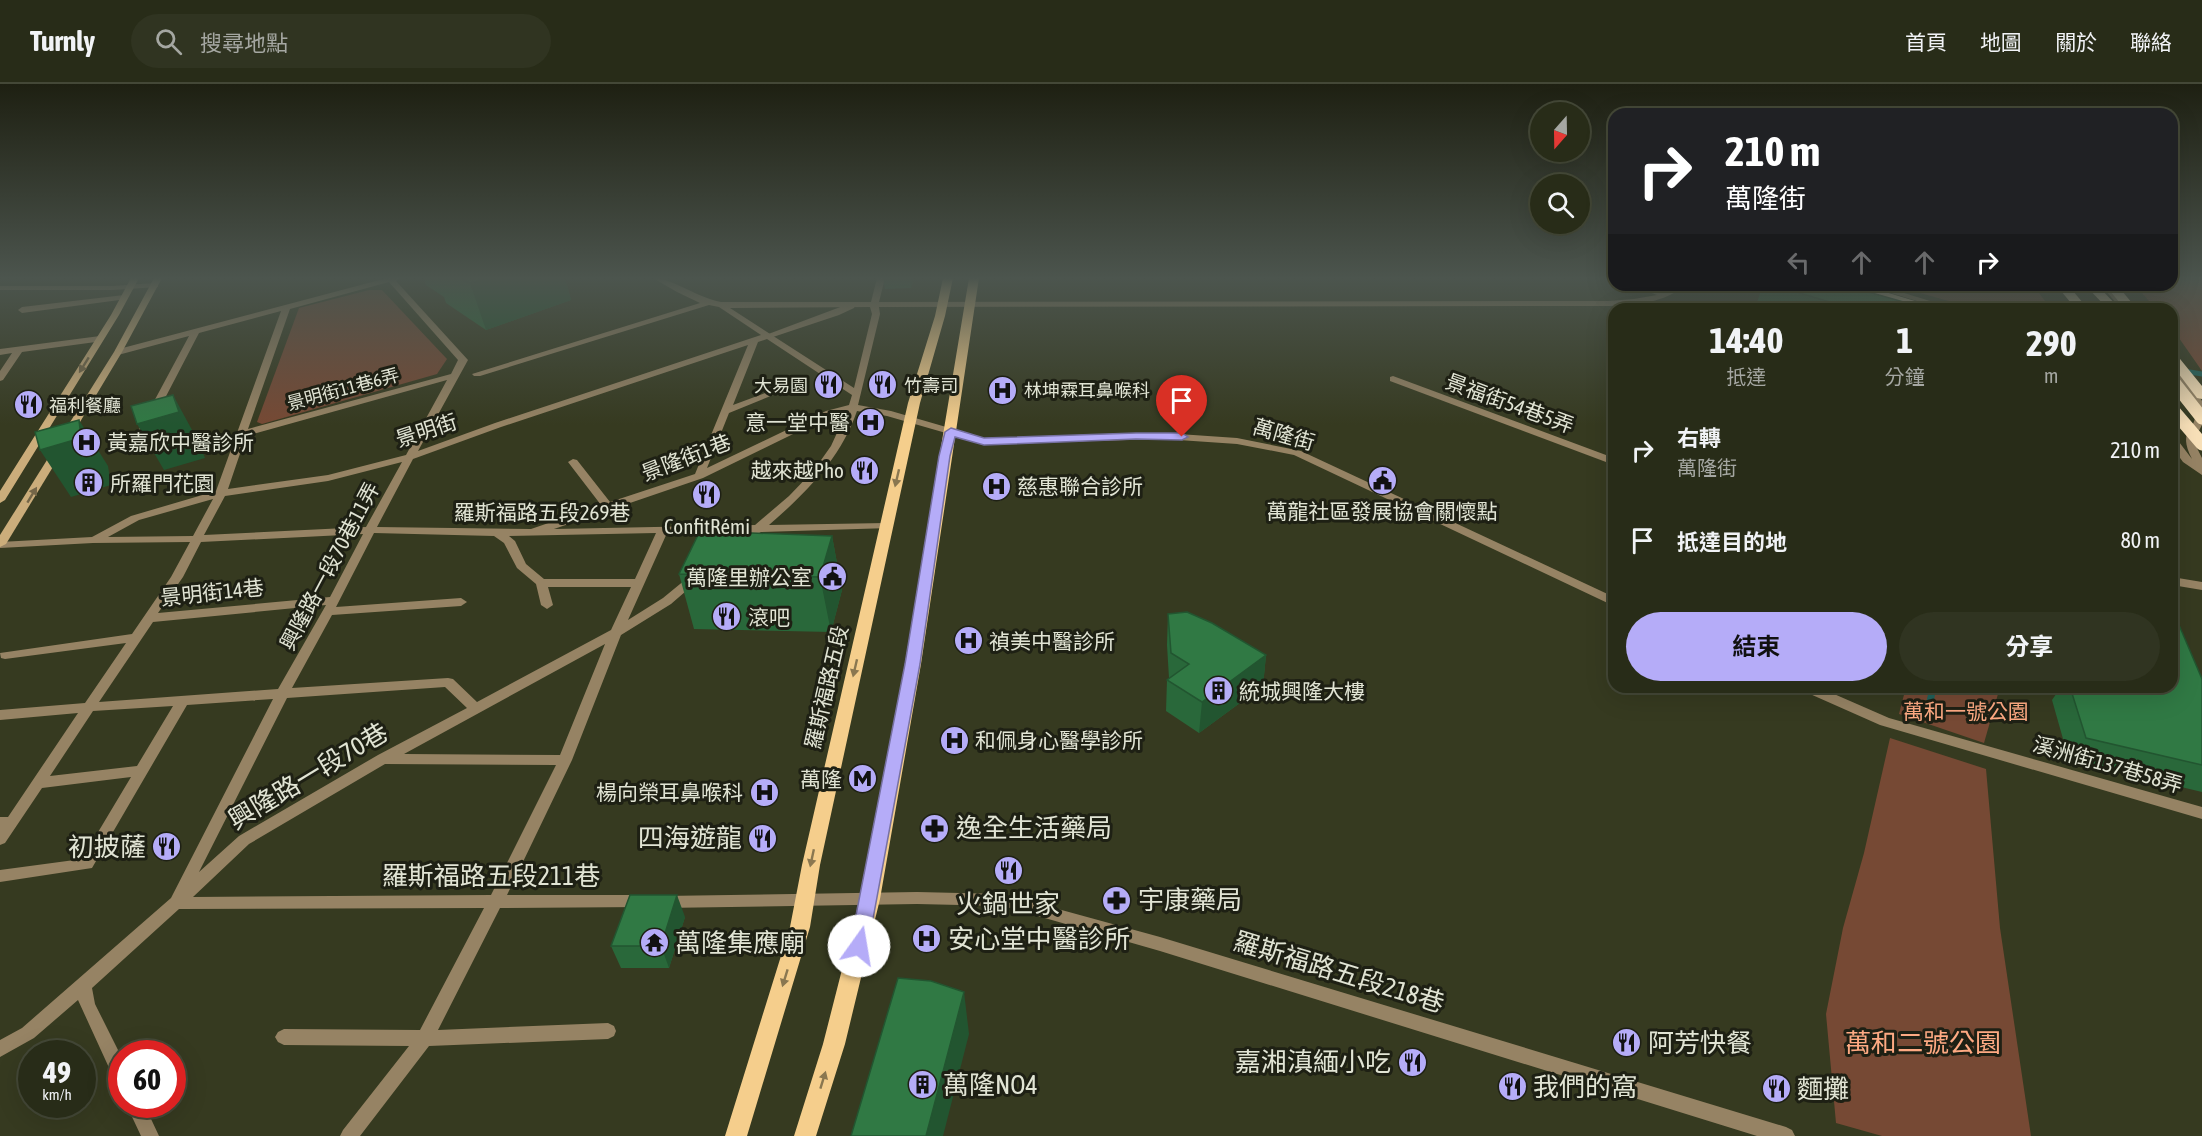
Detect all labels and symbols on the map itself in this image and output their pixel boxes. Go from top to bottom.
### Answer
north arrow [1530,102,1590,162]
one-way arrow [78,356,89,373]
street label: 景明街11巷6弄 [285,364,401,414]
restaurant icon: 大易園 [813,369,845,401]
restaurant icon: 竹壽司 [867,369,899,401]
street label: 景福街54巷5弄 [1443,369,1577,437]
hospital icon: 林坤霖耳鼻喉科 [987,374,1019,406]
place label: 大易園 [754,375,808,396]
place label: 竹壽司 [904,375,958,396]
pin [1156,375,1207,437]
place label: 林坤霖耳鼻喉科 [1024,380,1150,401]
restaurant icon: 福利餐廳 [12,389,44,421]
place label: 福利餐廳 [49,395,121,416]
hospital icon: 意一堂中醫 [855,406,887,438]
street label: 景明街 [392,409,460,451]
place label: 意一堂中醫 [745,410,850,434]
street label: 萬隆街 [1250,414,1318,454]
hospital icon: 黃嘉欣中醫診所 [70,426,102,458]
street label: 景隆街1巷 [638,429,734,485]
place label: 黃嘉欣中醫診所 [107,430,254,454]
restaurant icon: 越來越Pho [849,454,881,486]
place label: 越來越Pho [751,458,844,482]
public building icon: 萬龍社區發展協會關懷點 [1366,464,1398,496]
building icon: 所羅門花園 [73,467,105,499]
one-way arrow [892,468,902,487]
hospital icon: 慈惠聯合診所 [980,470,1012,502]
place label: 所羅門花園 [110,471,215,495]
place label: 慈惠聯合診所 [1017,474,1143,498]
street label: 興隆路一段70巷11弄 [275,478,383,654]
restaurant icon: ConfitRémi [691,479,723,511]
one-way arrow [26,487,37,503]
place label: 萬龍社區發展協會關懷點 [1267,499,1498,523]
street label: 羅斯福路五段269巷 [454,500,630,524]
place label: ConfitRémi [664,514,750,538]
public building icon: 萬隆里辦公室 [817,561,849,593]
place label: 萬隆里辦公室 [686,565,812,589]
street label: 景明街14巷 [159,575,265,609]
restaurant icon: 滾吧 [711,601,743,633]
place label: 滾吧 [748,605,790,629]
street label: 羅斯福路五段 [800,623,852,751]
hospital icon: 禎美中醫診所 [952,625,984,657]
place label: 禎美中醫診所 [989,629,1115,653]
one-way arrow [849,659,859,677]
building icon: 統城興隆大樓 [1202,675,1234,707]
place label: 統城興隆大樓 [1239,679,1365,703]
park label: 萬和一號公園 [1903,699,2029,723]
street label: 興隆路一段70巷 [223,717,393,835]
hospital icon: 和佩身心醫學診所 [938,724,970,756]
place label: 和佩身心醫學診所 [975,728,1143,752]
street label: 溪洲街137巷58弄 [2031,731,2185,797]
metro station icon: 萬隆 [847,763,879,795]
place label: 萬隆 [800,767,842,791]
hospital icon: 楊向榮耳鼻喉科 [748,776,780,808]
place label: 楊向榮耳鼻喉科 [596,780,743,804]
pharmacy icon: 逸全生活藥局 [919,812,951,844]
place label: 逸全生活藥局 [956,813,1112,843]
restaurant icon: 四海遊龍 [747,822,779,854]
place label: 四海遊龍 [638,823,742,853]
restaurant icon: 初披薩 [151,831,183,863]
place label: 初披薩 [68,832,146,862]
one-way arrow [807,849,816,868]
restaurant icon: 火鍋世家 [992,854,1024,886]
street label: 羅斯福路五段211巷 [382,861,600,891]
pharmacy icon: 宇康藥局 [1101,884,1133,916]
place label: 宇康藥局 [1138,885,1242,915]
place label: 火鍋世家 [956,889,1060,919]
position arrow [827,914,891,978]
hospital icon: 安心堂中醫診所 [911,923,943,955]
place label: 安心堂中醫診所 [948,924,1130,954]
street label: 羅斯福路五段218巷 [1230,926,1448,1018]
temple icon: 萬隆集應廟 [638,927,670,959]
place label: 萬隆集應廟 [675,928,805,958]
one-way arrow [780,969,789,987]
restaurant icon: 阿芳快餐 [1611,1027,1643,1059]
place label: 阿芳快餐 [1648,1028,1752,1058]
park label: 萬和二號公園 [1845,1028,2001,1058]
speed limit sign: 60 [108,1040,186,1118]
restaurant icon: 嘉湘滇緬小吃 [1396,1046,1428,1078]
place label: 嘉湘滇緬小吃 [1235,1047,1391,1077]
building icon: 萬隆NO4 [906,1069,938,1101]
place label: 萬隆NO4 [943,1070,1038,1100]
one-way arrow [819,1071,828,1089]
restaurant icon: 我們的窩 [1496,1071,1528,1103]
place label: 我們的窩 [1533,1072,1637,1102]
restaurant icon: 麵攤 [1760,1073,1792,1105]
place label: 麵攤 [1797,1074,1849,1104]

